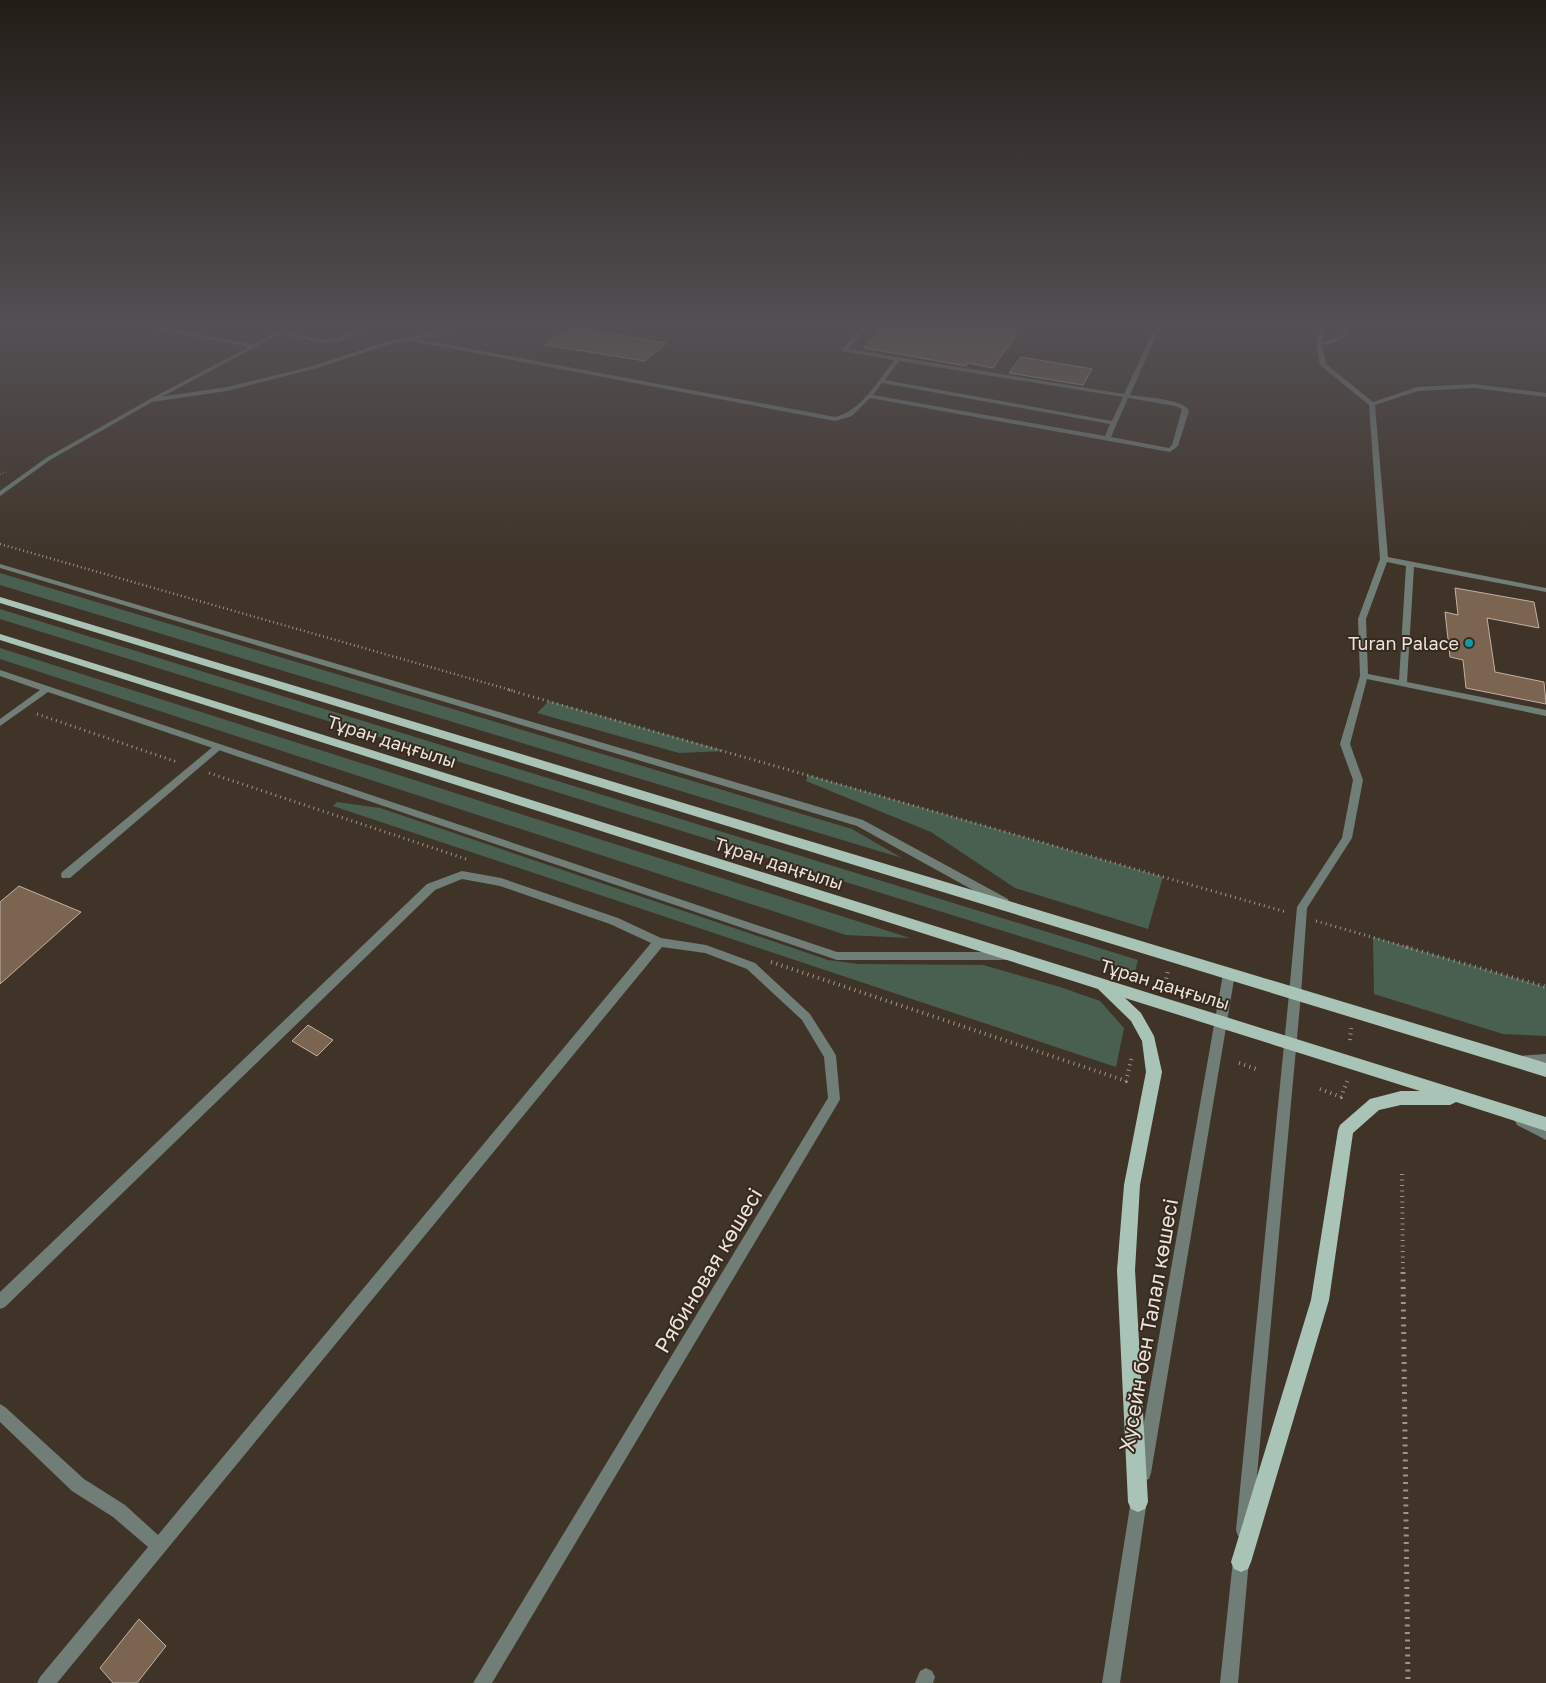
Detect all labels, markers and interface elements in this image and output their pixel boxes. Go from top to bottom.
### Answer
place label: Turan Palace [1348,632,1459,654]
marker: Turan Palace [1463,637,1475,649]
street label: Тұран даңғылы [324,710,459,773]
street label: Тұран даңғылы [711,832,846,895]
street label: Тұран даңғылы [1097,954,1232,1015]
street label: Рябиновая көшесі [648,1183,768,1357]
street label: Хусейн бен Талал көшесі [1113,1196,1183,1454]

